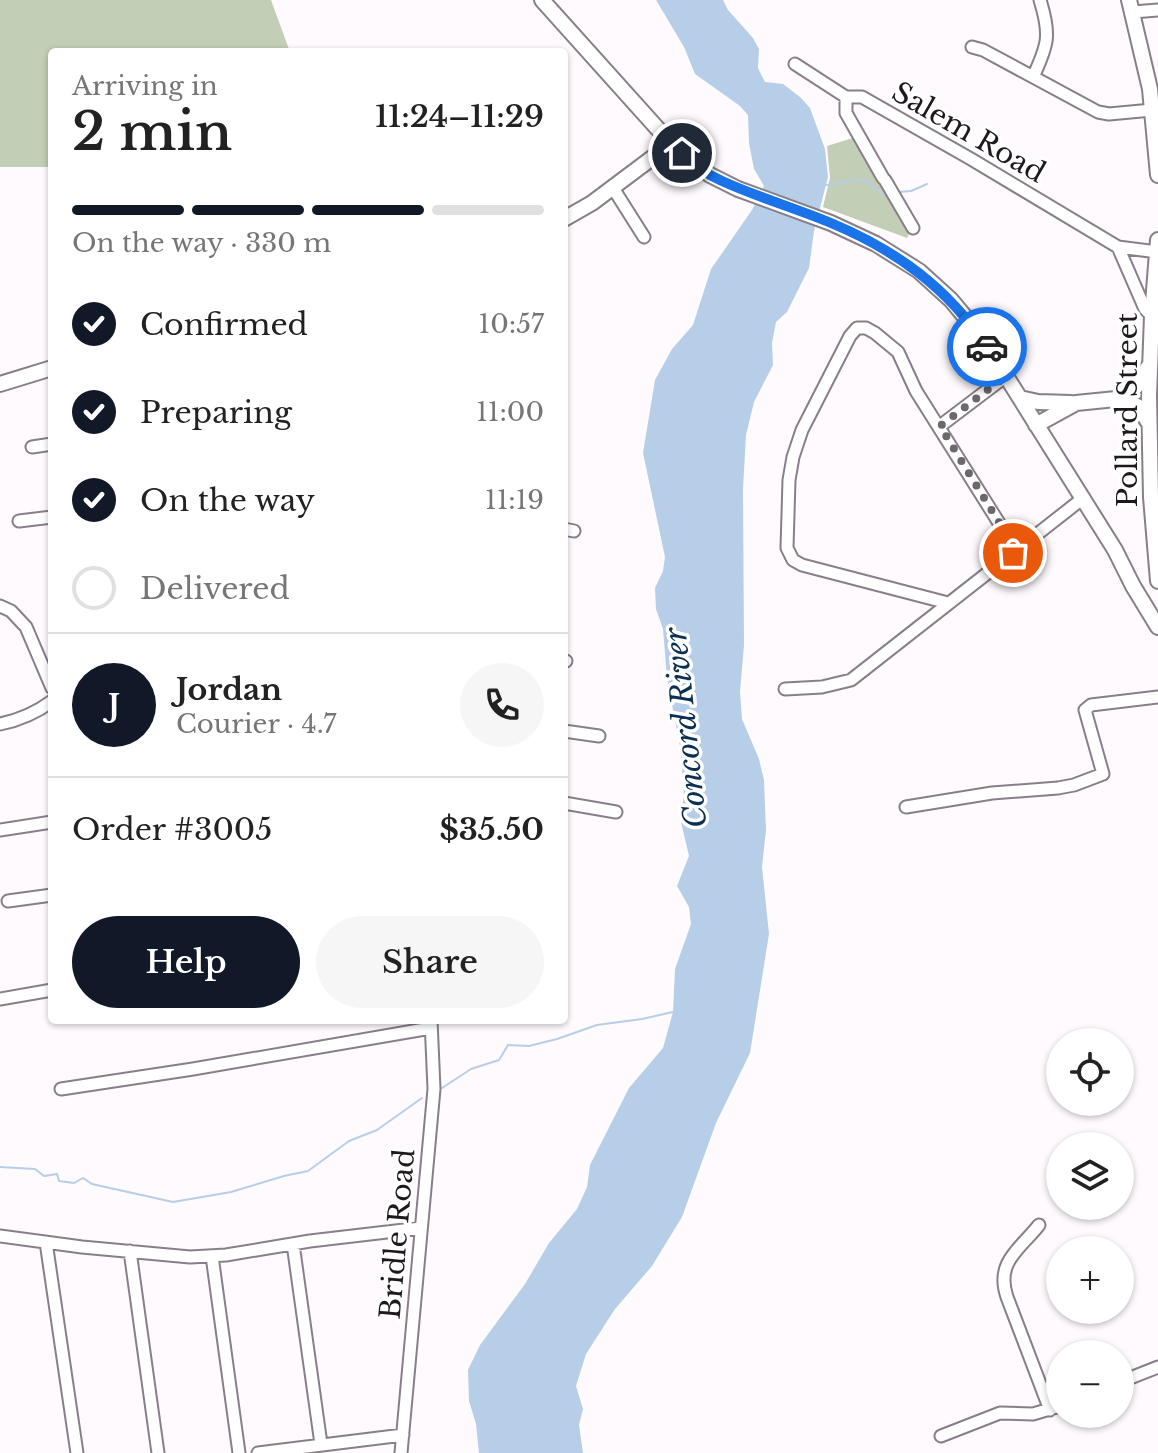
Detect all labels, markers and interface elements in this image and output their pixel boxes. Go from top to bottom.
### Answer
text: Arriving in [72,70,218,102]
street label: Salem Road [886,74,1052,190]
text: 11:24–11:29 [375,98,544,135]
text: 2 min [72,100,232,164]
pin [648,119,716,187]
icon: home [660,131,704,175]
text: On the way · 330 m [72,227,331,259]
icon: check [72,302,116,346]
text: Confirmed [140,306,308,343]
courier [947,307,1027,387]
text: 10:57 [479,308,544,340]
street label: Pollard Street [1110,312,1145,507]
icon: car [965,325,1009,369]
icon: check [72,390,116,434]
text: Preparing [140,394,292,431]
text: 11:00 [476,396,544,428]
icon: check [72,478,116,522]
text: On the way [140,482,315,519]
text: 11:19 [485,484,544,516]
pin [979,519,1047,587]
icon: bag [991,531,1035,575]
text: Delivered [140,570,290,607]
water label: Concord River [656,625,714,830]
button: phone [460,663,544,747]
text: Jordan [176,671,282,708]
text: J [108,687,120,724]
text: Courier · 4.7 [176,708,336,740]
text: Order #3005 [72,811,272,848]
text: $35.50 [439,811,544,848]
button: Help [72,916,300,1008]
button: Share [316,916,544,1008]
map controls [1046,1028,1134,1428]
button: locate [1046,1028,1134,1116]
button: layers [1046,1132,1134,1220]
street label: Bridle Road [373,1147,422,1321]
button: + [1046,1236,1134,1324]
button: − [1046,1340,1134,1428]

